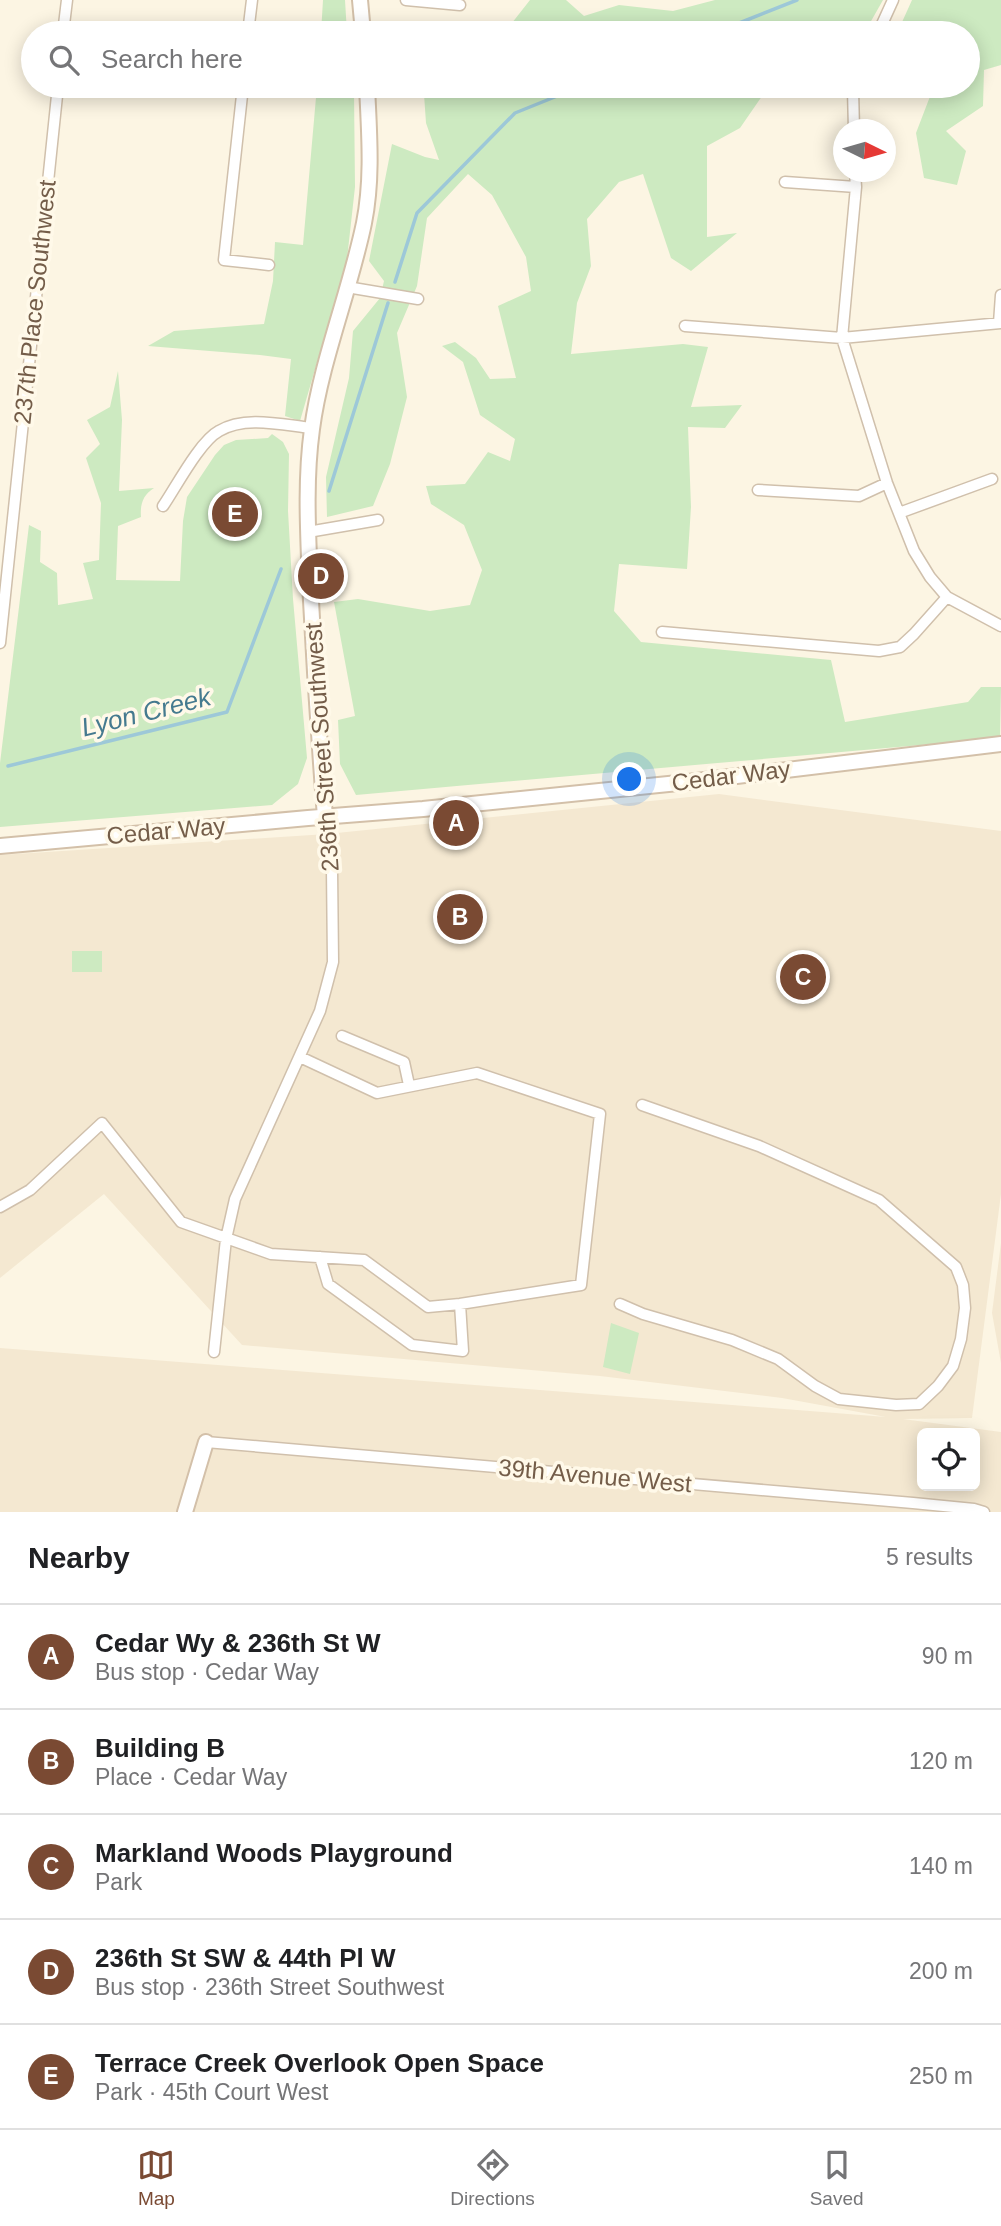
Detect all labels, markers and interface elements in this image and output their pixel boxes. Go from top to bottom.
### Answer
search box [21,21,980,98]
icon: search [45,41,83,79]
text: Search here [101,44,243,74]
north arrow [833,119,896,182]
street label: 237th Place Southwest [8,178,61,425]
pin: E [212,488,258,540]
pin: D [298,550,344,602]
street label: 236th Street Southwest [299,621,344,872]
water label: Lyon Creek [78,681,216,743]
street label: Cedar Way [670,755,792,796]
your location [612,762,646,796]
pin: A [433,797,479,849]
street label: Cedar Way [105,812,226,849]
pin: B [437,891,483,943]
pin: C [780,951,826,1003]
map controls [917,1428,980,1491]
button: locate [917,1428,980,1491]
street label: 39th Avenue West [497,1454,693,1497]
text: Nearby [28,1541,130,1574]
text: 5 results [886,1544,973,1570]
text: Cedar Wy & 236th St W [95,1628,381,1658]
text: A [43,1643,59,1669]
text: 90 m [922,1643,973,1669]
text: Bus stop · Cedar Way [95,1659,319,1685]
text: Building B [95,1733,225,1763]
text: B [43,1748,59,1774]
text: 120 m [909,1748,973,1774]
text: Place · Cedar Way [95,1764,287,1790]
text: Markland Woods Playground [95,1838,453,1868]
text: C [43,1853,59,1879]
text: 140 m [909,1853,973,1879]
text: Park [95,1869,142,1895]
text: 236th St SW & 44th Pl W [95,1943,396,1973]
text: D [43,1958,59,1984]
text: 200 m [909,1958,973,1984]
text: Bus stop · 236th Street Southwest [95,1974,444,2000]
text: Terrace Creek Overlook Open Space [95,2048,544,2078]
text: E [43,2063,59,2089]
text: 250 m [909,2063,973,2089]
text: Park · 45th Court West [95,2079,329,2105]
tab: Map [137,2146,175,2210]
tab: Directions [450,2146,535,2210]
tab: Saved [810,2146,864,2210]

